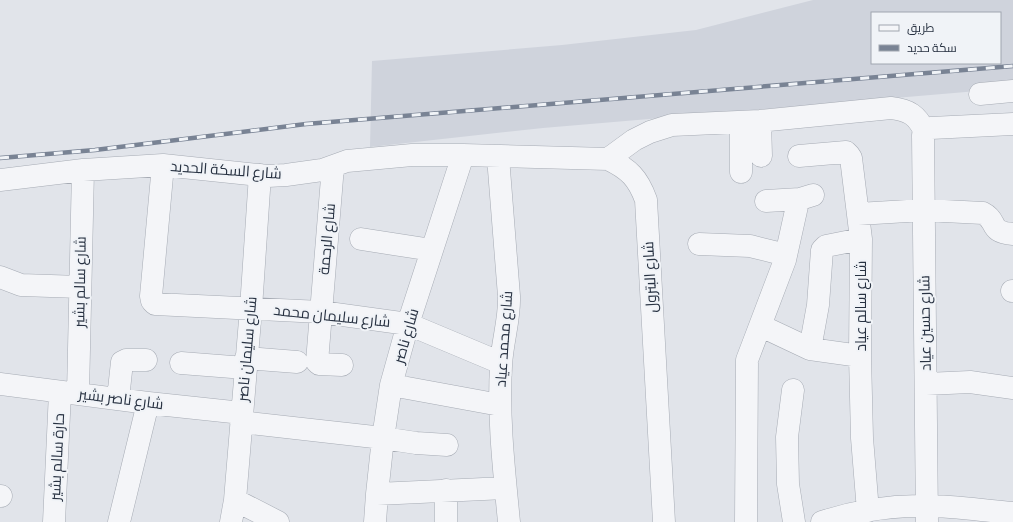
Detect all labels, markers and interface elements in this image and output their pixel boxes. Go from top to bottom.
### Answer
legend [871,12,1001,64]
text: طريق [907,20,935,35]
text: سكة حديد [907,40,957,55]
street label: شارع السكة الحديد [170,156,282,185]
street label: شارع الرحمة [314,202,341,276]
street label: شارع سالم بشير [69,236,92,329]
street label: شارع البترول [638,241,663,313]
street label: شارع سالم عياد [851,261,872,351]
street label: شارع حسين عياد [914,275,937,371]
street label: شارع محمد عياد [491,290,518,388]
street label: شارع سليمان ناصر [232,296,263,403]
street label: شارع سليمان محمد [272,300,392,333]
street label: شارع ناصر [388,306,424,367]
street label: شارع ناصر بشير [76,384,165,415]
street label: حارة سالم بشير [45,413,69,502]

